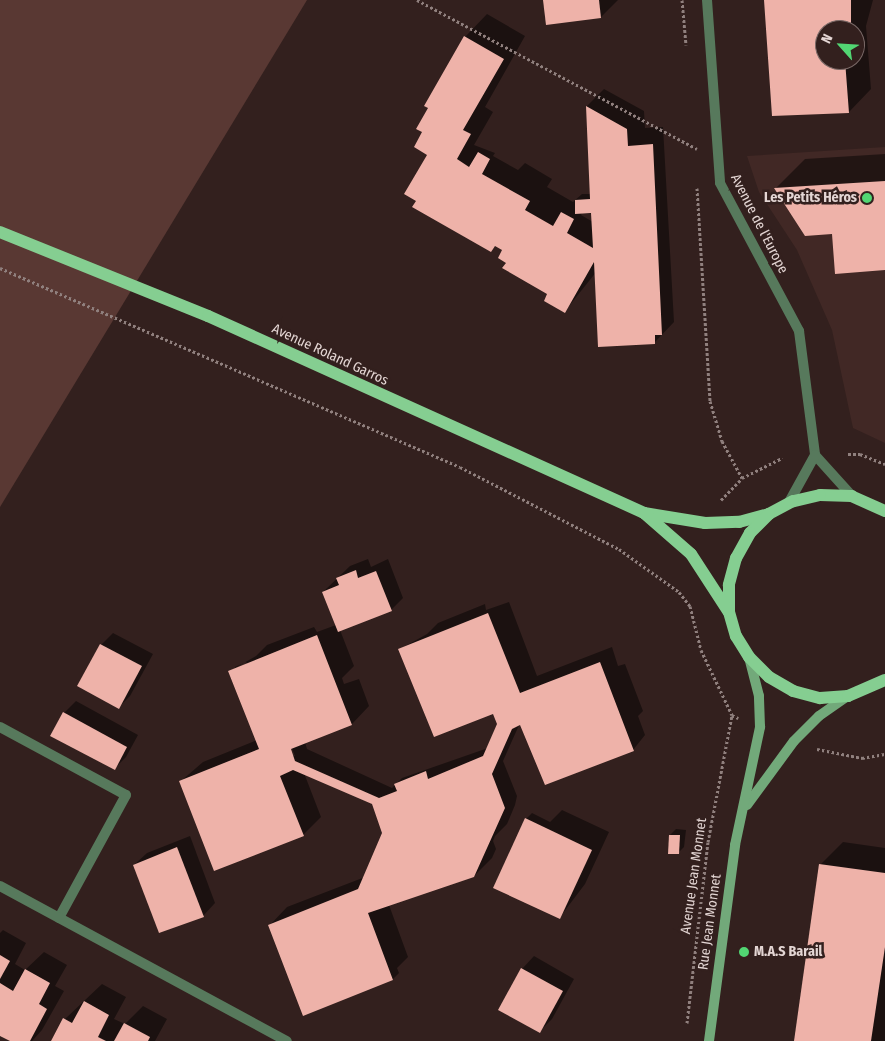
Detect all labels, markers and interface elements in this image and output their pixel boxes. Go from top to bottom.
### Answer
north arrow [815,20,865,70]
text: N [817,31,836,46]
street label: Avenue de l'Europe [727,172,791,276]
place label: Les Petits Héros [764,190,857,206]
marker: Les Petits Héros [861,192,873,204]
street label: Avenue Roland Garros [269,321,391,389]
street label: Avenue Jean Monnet [678,817,710,935]
street label: Rue Jean Monnet [695,873,725,971]
place label: M.A.S Barail [754,944,822,960]
marker: M.A.S Barail [738,946,750,958]

